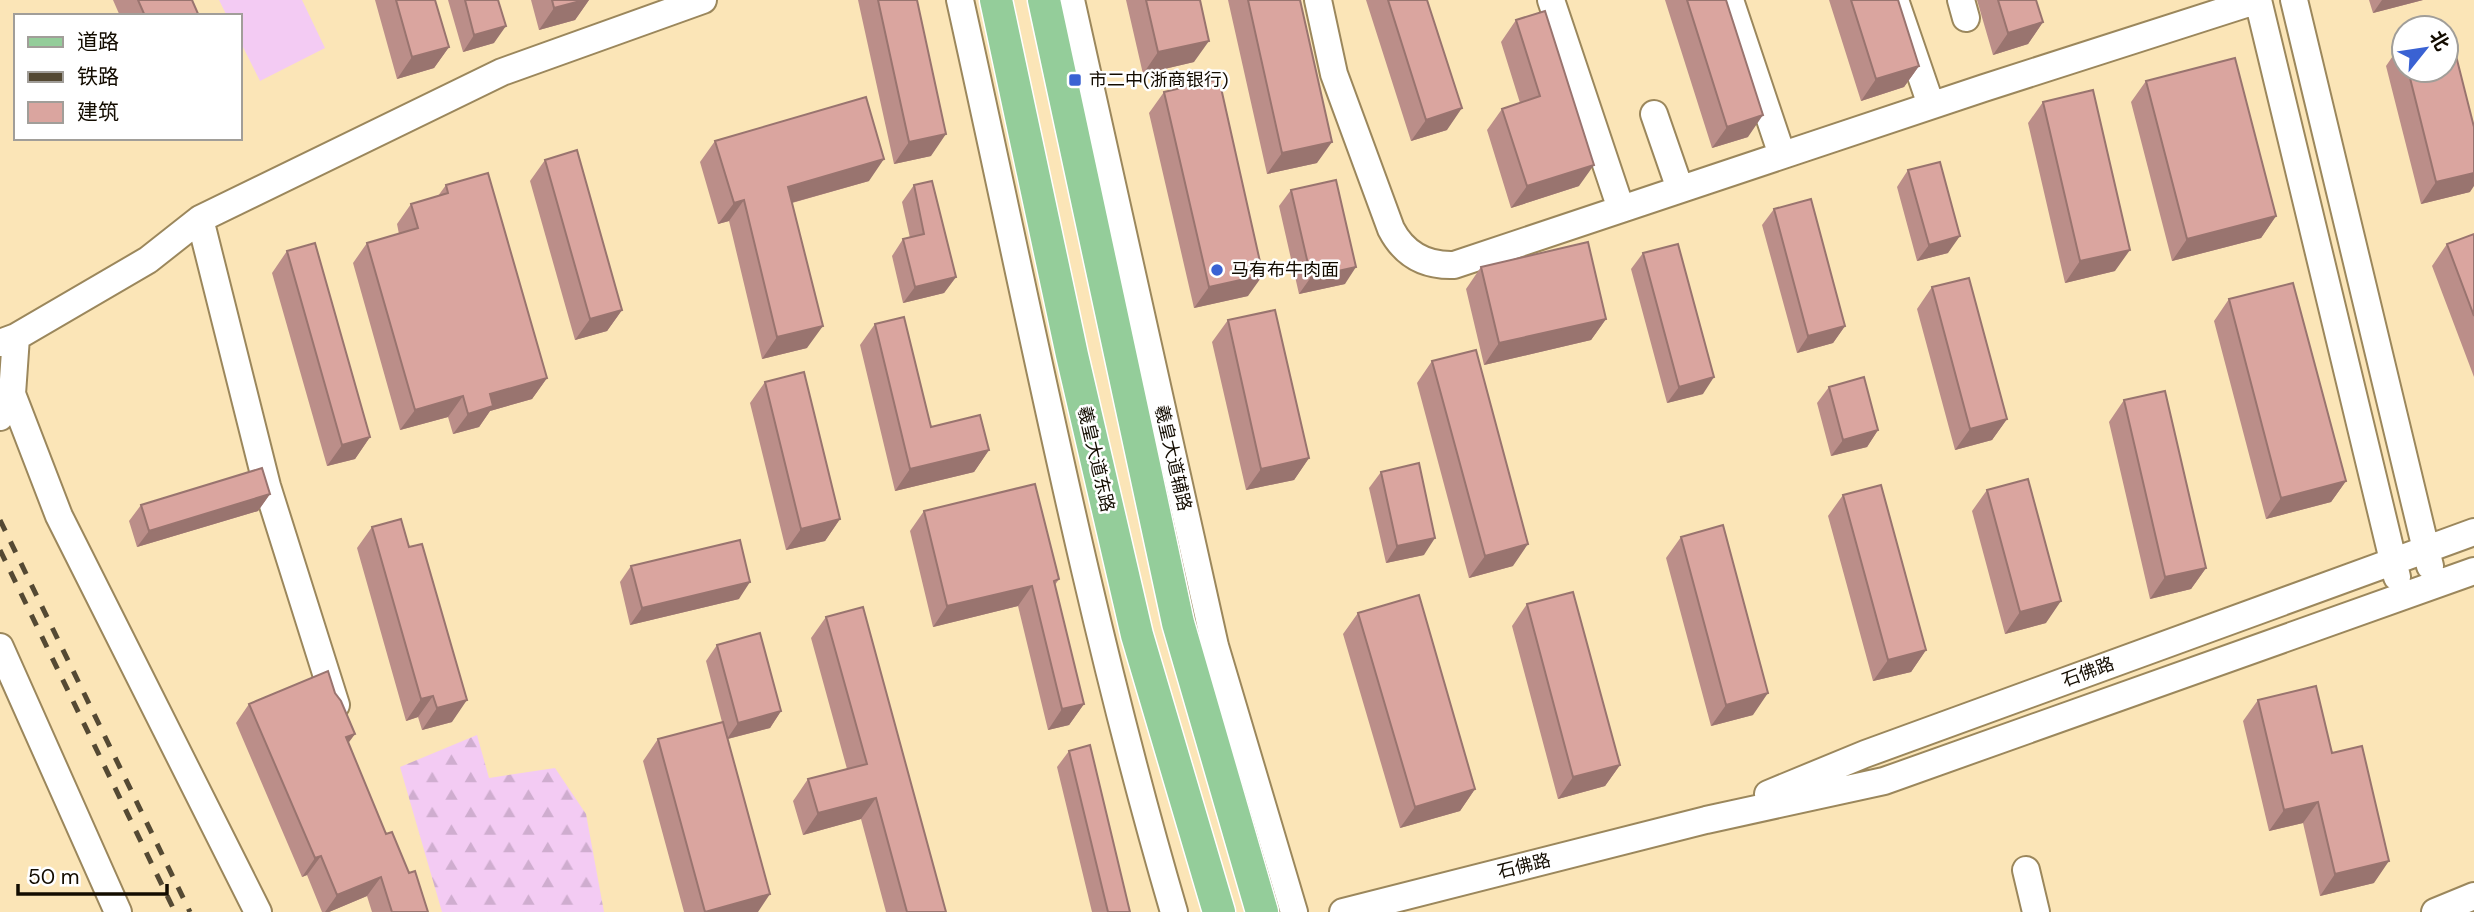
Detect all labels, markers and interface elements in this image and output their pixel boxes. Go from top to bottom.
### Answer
legend [14,14,242,140]
north arrow [2390,14,2460,84]
text: 北 [2424,26,2455,55]
text: 道路 [77,28,119,56]
text: 铁路 [77,63,119,91]
place label: 市二中(浙商银行) [1089,68,1228,92]
marker: 市二中(浙商银行) [1067,72,1083,88]
text: 建筑 [77,98,119,126]
place label: 马有布牛肉面 [1231,258,1339,282]
marker: 马有布牛肉面 [1209,262,1225,278]
street label: 羲皇大道辅路 [1149,403,1197,513]
street label: 羲皇大道东路 [1072,404,1120,514]
street label: 石佛路 [2059,651,2117,693]
street label: 石佛路 [1495,848,1553,884]
scale bar [18,852,166,896]
text: 50 m [28,863,79,891]

